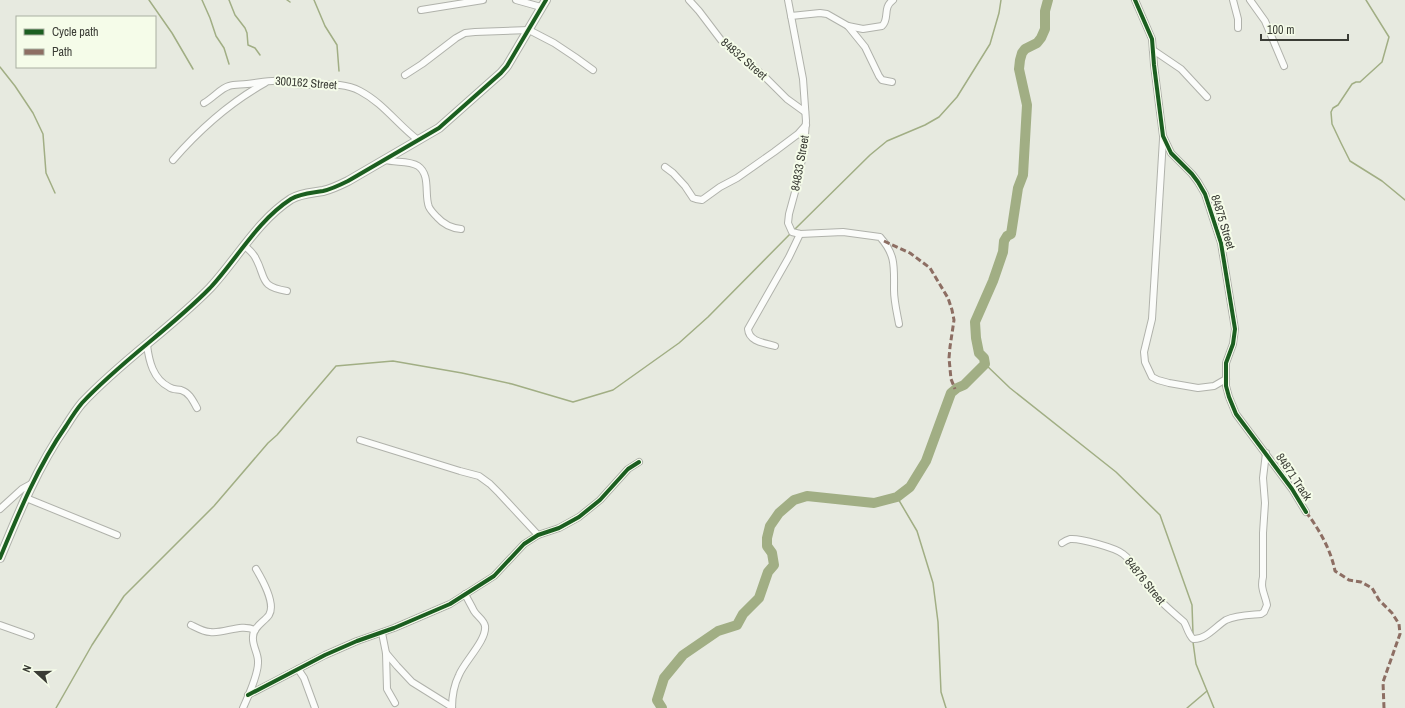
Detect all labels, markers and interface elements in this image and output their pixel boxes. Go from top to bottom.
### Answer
legend [16,16,156,68]
scale bar [1261,16,1348,42]
text: 100 m [1267,22,1294,38]
text: Cycle path [52,24,99,40]
street label: 84832 Street [717,34,771,84]
text: Path [52,44,72,60]
street label: 300162 Street [275,73,338,93]
street label: 84833 Street [787,134,813,192]
street label: 84875 Street [1207,193,1239,252]
street label: 84871 Track [1272,450,1316,504]
street label: 84876 Street [1121,554,1169,608]
north arrow [16,652,56,692]
text: N [19,663,34,674]

